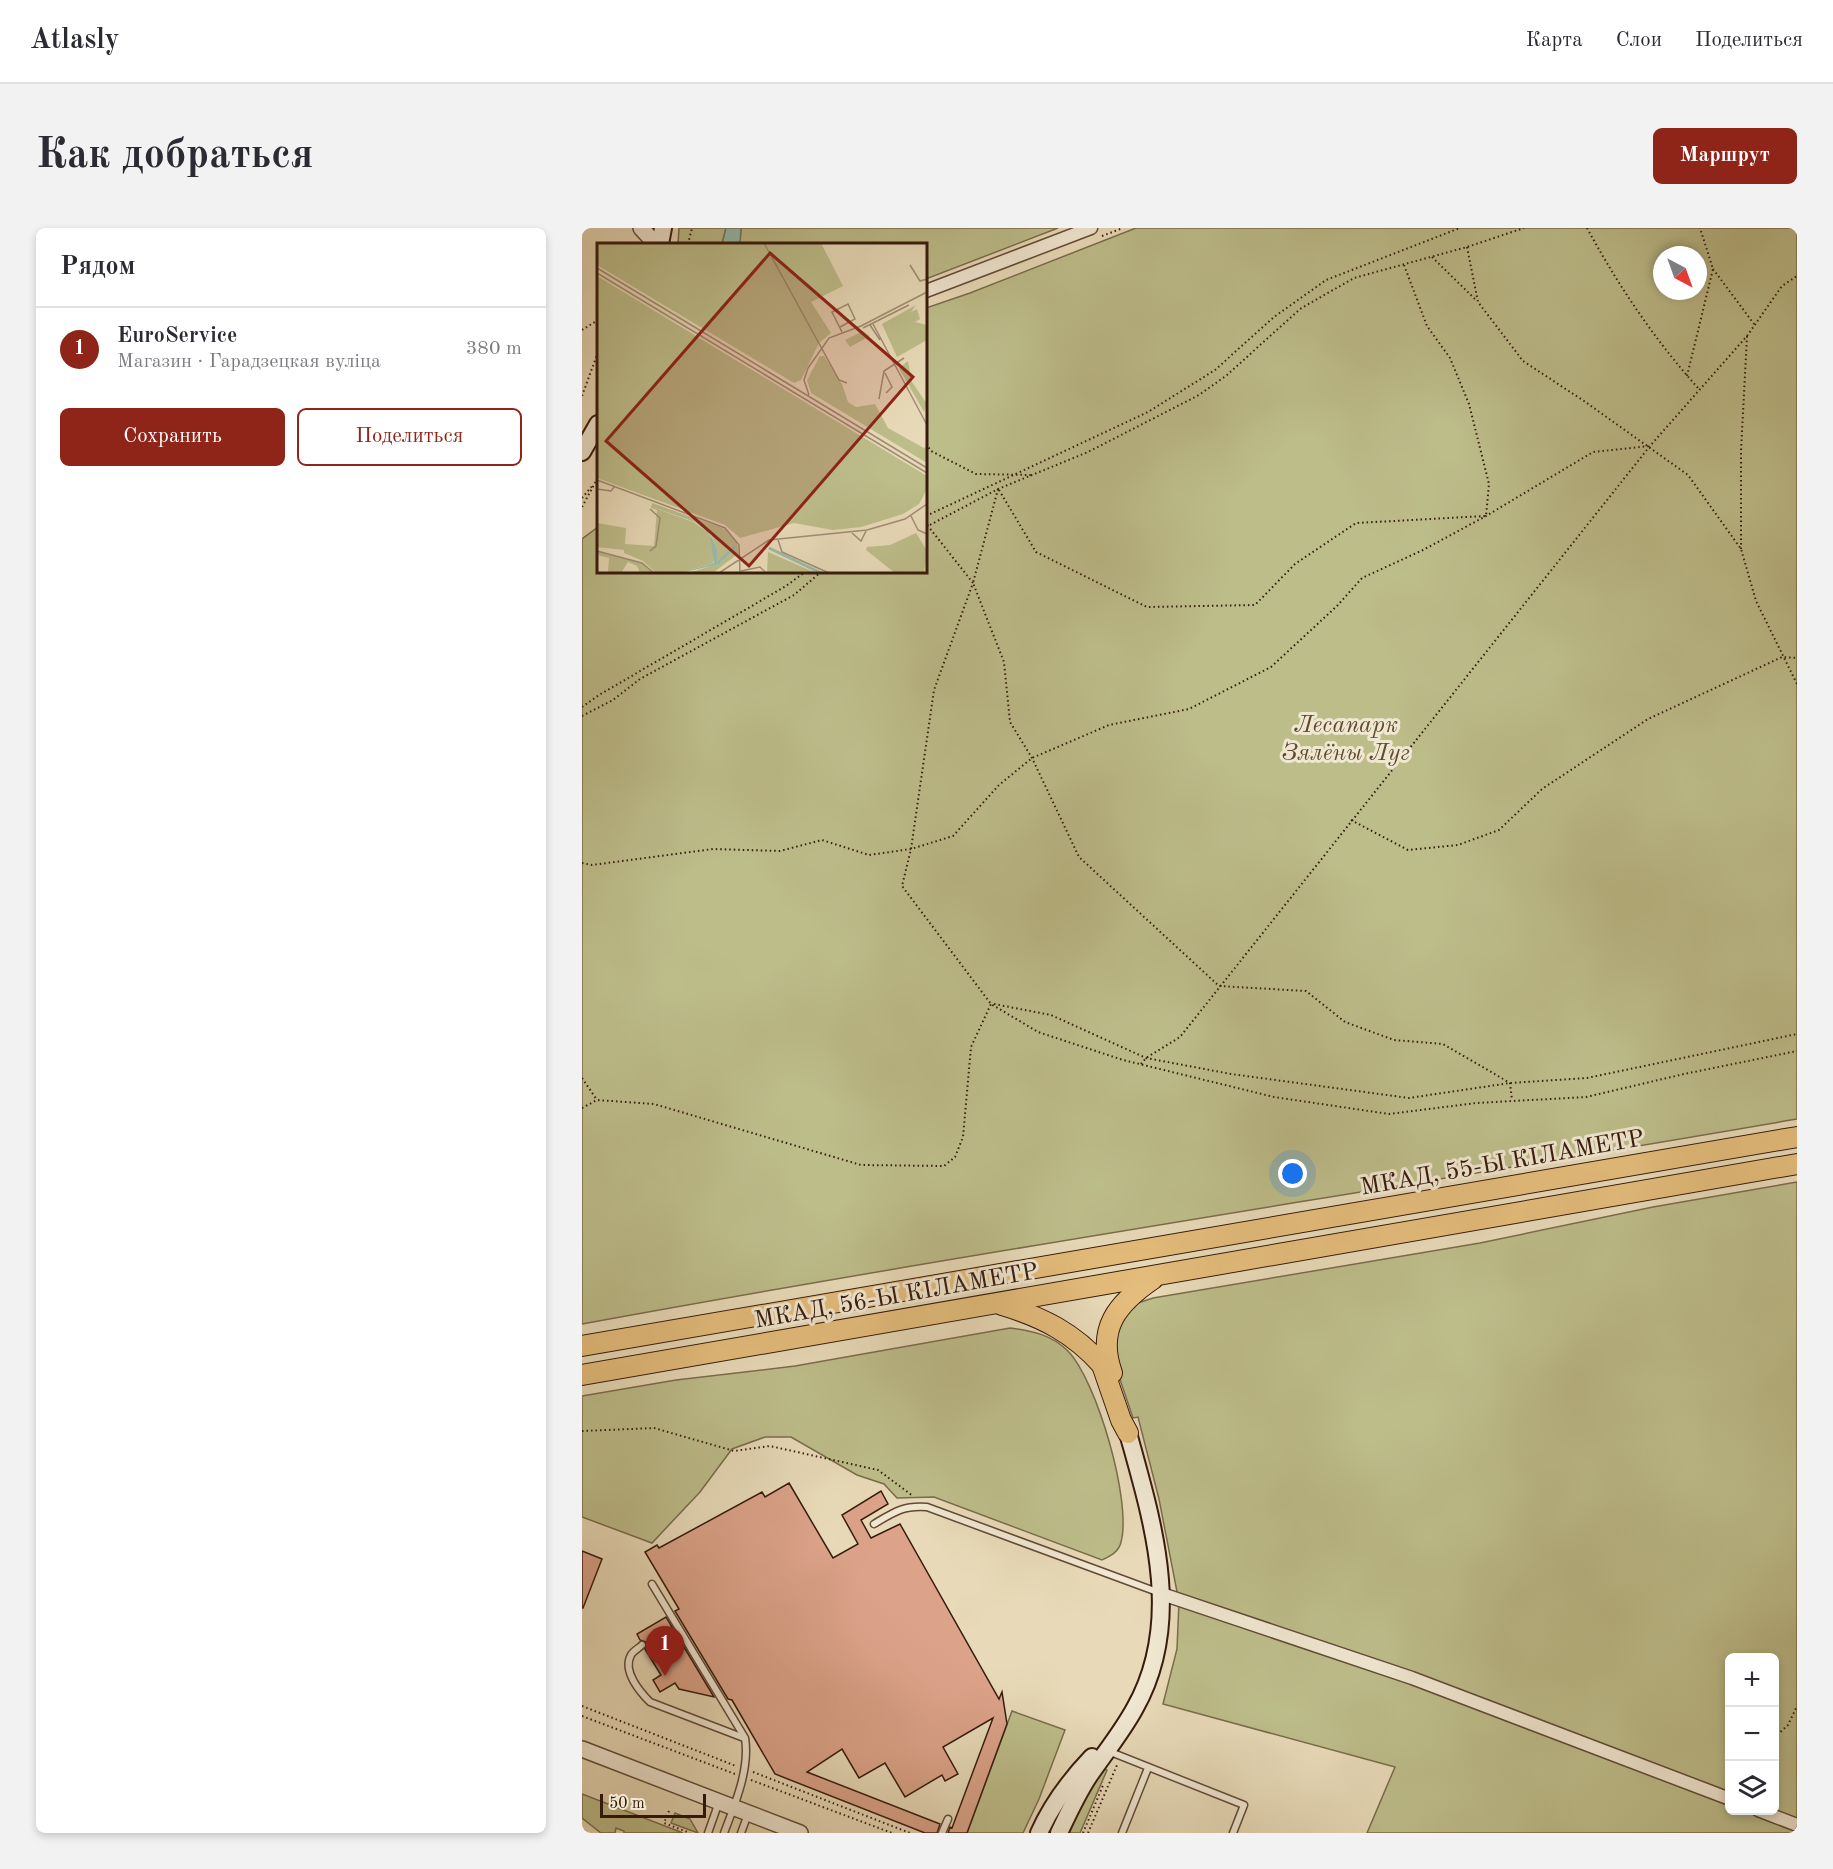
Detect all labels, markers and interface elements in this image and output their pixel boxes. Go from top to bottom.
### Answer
text: Atlasly [30,27,120,55]
text: Карта [1526,30,1583,51]
text: Слои [1616,30,1662,51]
text: Поделиться [1695,30,1803,51]
button: Маршрут [1653,128,1797,184]
text: Как добраться [36,135,313,177]
inset map [597,243,927,573]
north arrow [1653,246,1707,300]
text: Рядом [60,254,135,280]
text: EuroService [117,325,237,347]
text: 1 [74,339,85,359]
text: 380 m [466,339,522,359]
text: Магазин · Гарадзецкая вуліца [117,352,381,372]
button: Сохранить [60,408,285,466]
button: Поделиться [297,408,522,466]
park label: Лесапарк Зялёны Луг [1282,714,1410,766]
street label: МКАД, 55-Ы КІЛАМЕТР [1359,1127,1646,1201]
your location [1278,1159,1307,1188]
street label: МКАД, 56-Ы КІЛАМЕТР [753,1260,1040,1334]
pin: 1 [646,1626,685,1676]
map controls [1725,1653,1779,1815]
button: + [1725,1653,1779,1707]
button: − [1725,1707,1779,1761]
button: layers [1725,1761,1779,1815]
scale bar [600,1791,706,1818]
text: 50 m [609,1796,645,1812]

